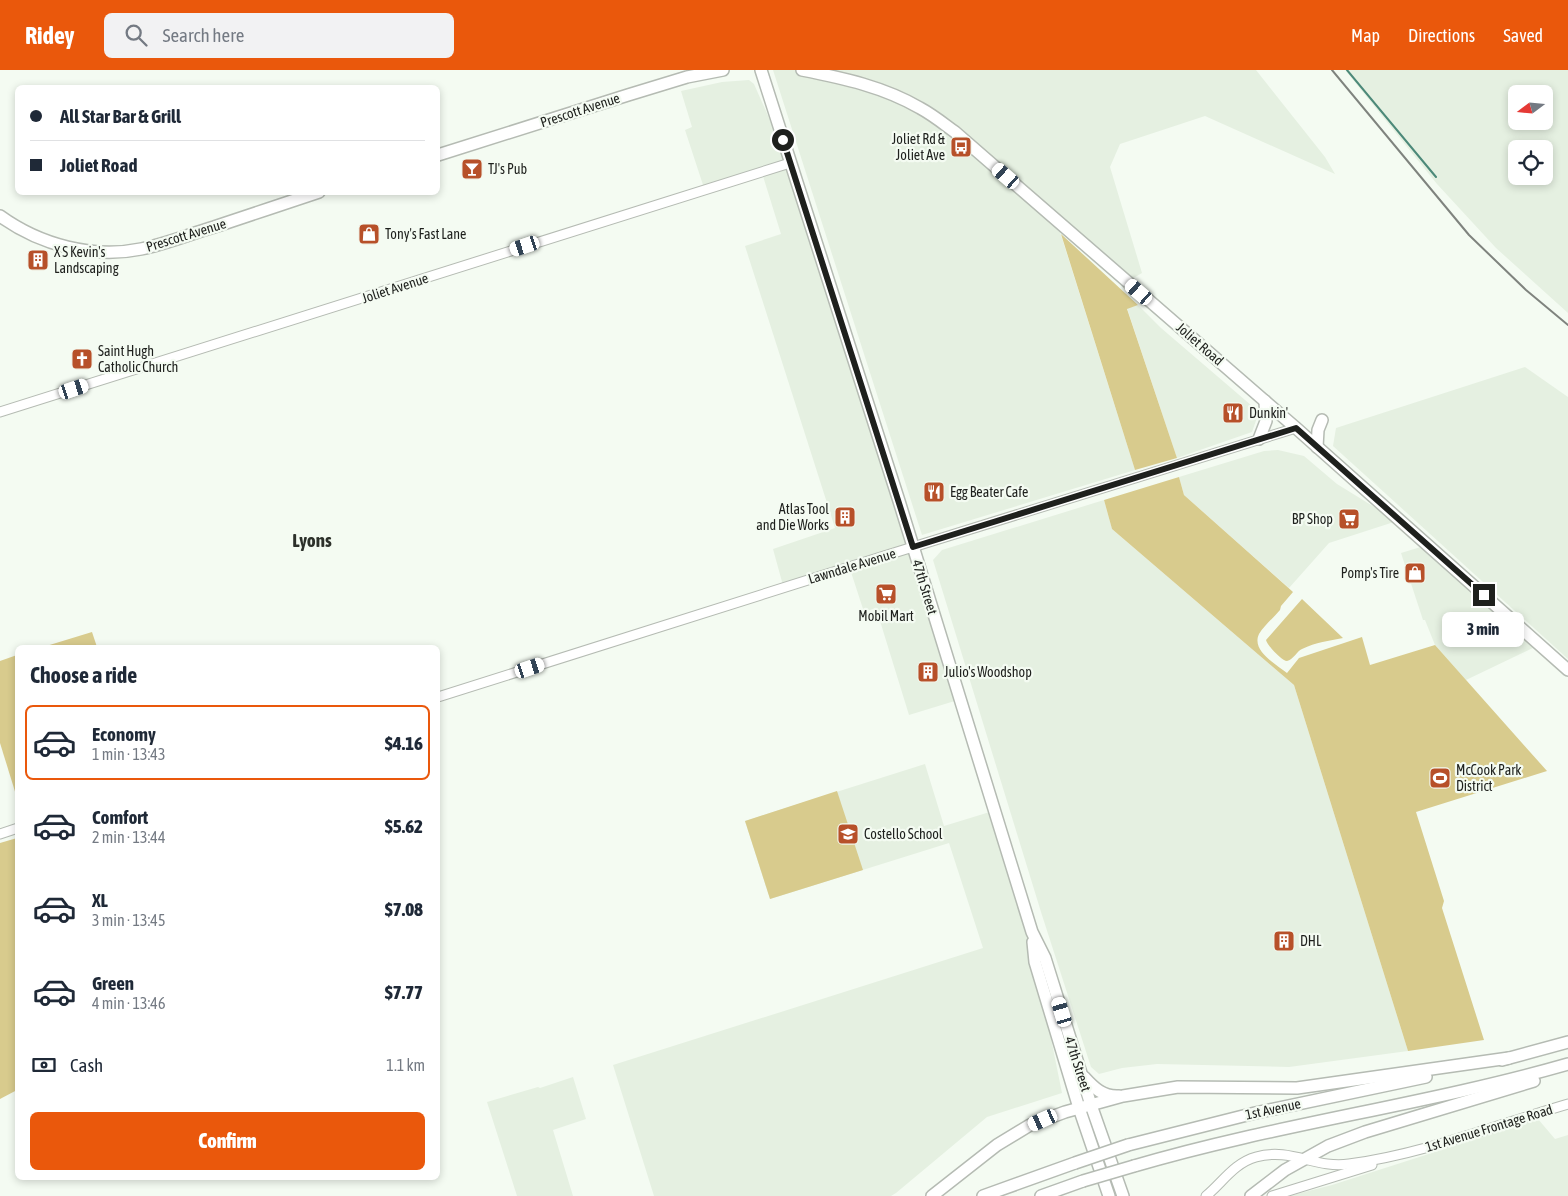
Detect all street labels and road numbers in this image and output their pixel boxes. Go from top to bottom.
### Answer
street label: Prescott Avenue [538,90,622,130]
street label: Prescott Avenue [144,215,228,255]
street label: Joliet Avenue [360,270,430,306]
street label: Joliet Road [1173,319,1227,369]
street label: Lawndale Avenue [806,545,898,587]
street label: 47th Street [909,558,941,616]
street label: 47th Street [1062,1035,1094,1093]
street label: 1st Avenue [1244,1095,1302,1123]
street label: 1st Avenue Frontage Road [1423,1101,1555,1155]

